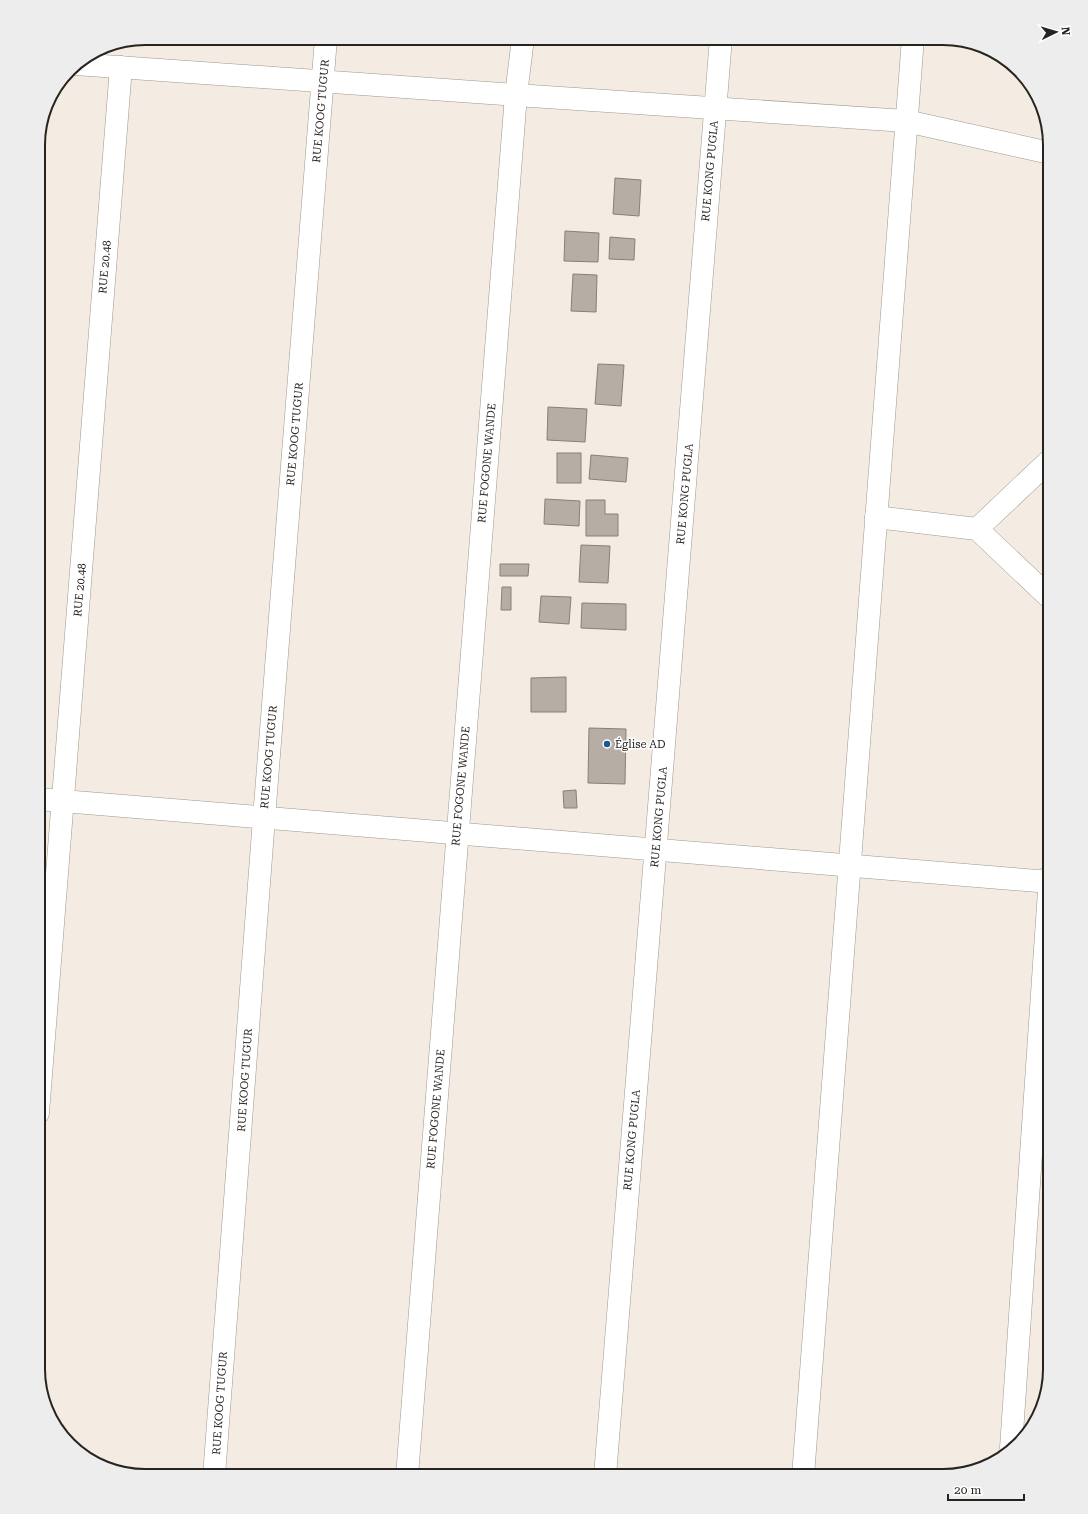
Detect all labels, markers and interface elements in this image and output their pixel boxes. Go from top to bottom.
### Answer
north arrow [1036,12,1076,52]
text: N [1059,26,1072,36]
street label: RUE KOOG TUGUR [310,58,332,163]
street label: RUE KONG PUGLA [699,120,721,222]
street label: RUE 20.48 [96,240,114,294]
street label: RUE KOOG TUGUR [284,381,306,486]
street label: RUE FOGONE WANDE [475,403,499,523]
street label: RUE KONG PUGLA [674,443,696,545]
street label: RUE 20.48 [71,563,89,617]
street label: RUE KOOG TUGUR [258,704,280,809]
street label: RUE FOGONE WANDE [449,726,473,846]
place label: Église AD [615,737,665,751]
marker: Église AD [602,739,612,749]
street label: RUE KONG PUGLA [648,766,670,868]
street label: RUE KOOG TUGUR [235,1027,255,1132]
street label: RUE FOGONE WANDE [424,1049,448,1169]
street label: RUE KONG PUGLA [621,1089,643,1191]
street label: RUE KOOG TUGUR [210,1350,230,1455]
scale bar [948,1476,1024,1502]
text: 20 m [954,1483,981,1497]

